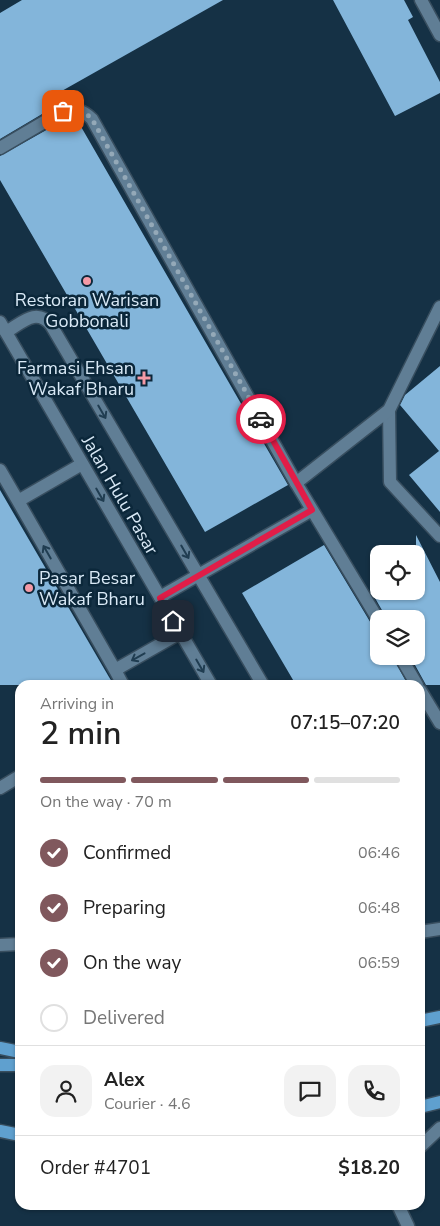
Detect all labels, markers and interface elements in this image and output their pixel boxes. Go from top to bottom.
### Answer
pin [42,90,84,132]
icon: bag [49,97,77,125]
marker: Restoran Warisan Gobbonali [81,275,93,287]
place label: Restoran Warisan Gobbonali [15,288,159,333]
place label: Farmasi Ehsan Wakaf Bharu [17,356,134,401]
marker: Farmasi Ehsan Wakaf Bharu [138,372,150,384]
courier [236,394,286,444]
one-way arrow [98,404,108,418]
icon: car [247,405,275,433]
street label: Jalan Hulu Pasar [76,430,164,560]
one-way arrow [96,488,106,502]
one-way arrow [42,544,52,559]
one-way arrow [180,544,190,558]
map controls [370,545,425,665]
button: locate [370,545,425,600]
place label: Pasar Besar Wakaf Bharu [39,566,145,611]
marker: Pasar Besar Wakaf Bharu [23,582,35,594]
pin [152,600,194,642]
icon: home [159,607,187,635]
button: layers [370,610,425,665]
one-way arrow [130,652,145,662]
one-way arrow [195,659,205,673]
text: Arriving in [40,693,114,715]
text: 07:15–07:20 [290,710,400,736]
text: 2 min [40,712,122,755]
text: On the way · 70 m [40,791,172,813]
icon: check [40,839,68,867]
text: Confirmed [83,840,171,866]
text: 06:46 [358,842,400,864]
icon: check [40,894,68,922]
text: Preparing [83,895,166,921]
text: 06:48 [358,897,400,919]
icon: check [40,949,68,977]
text: On the way [83,950,181,976]
text: 06:59 [358,952,400,974]
text: Delivered [83,1005,165,1031]
button: person [40,1065,92,1117]
button: chat [284,1065,336,1117]
button: phone [348,1065,400,1117]
text: Alex [104,1067,145,1093]
text: Courier · 4.6 [104,1093,190,1115]
text: Order #4701 [40,1155,151,1181]
text: $18.20 [338,1155,400,1181]

